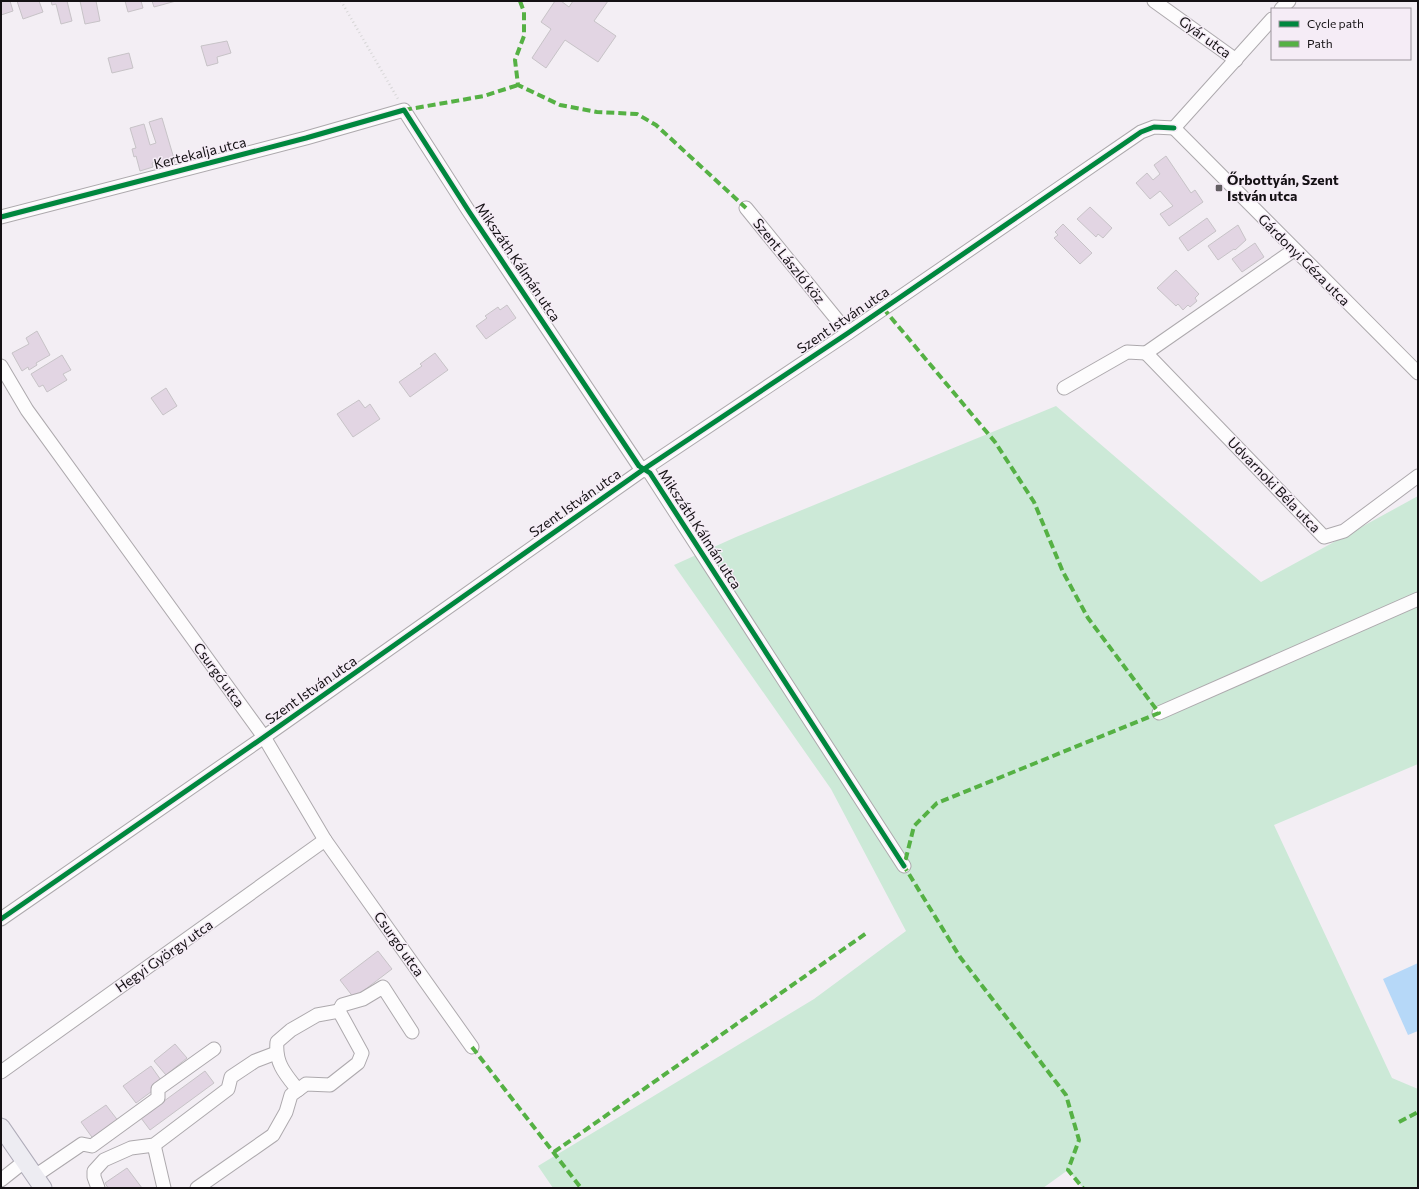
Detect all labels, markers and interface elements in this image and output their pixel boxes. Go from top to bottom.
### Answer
legend [1271,8,1411,60]
street label: Gyár utca [1176,12,1235,61]
text: Cycle path [1307,16,1364,30]
text: Path [1307,36,1333,50]
street label: Kertekalja utca [152,133,248,172]
place label: Őrbottyán, Szent István utca [1227,171,1339,204]
marker: Őrbottyán, Szent István utca [1214,183,1224,193]
street label: Mikszáth Kálmán utca [472,199,565,324]
street label: Gárdonyi Géza utca [1255,210,1354,309]
street label: Szent László köz [750,215,829,307]
street label: Szent István utca [793,282,892,357]
street label: Udvarnoki Béla utca [1224,433,1324,536]
street label: Szent István utca [526,465,624,540]
street label: Mikszáth Kálmán utca [655,466,746,592]
street label: Csurgó utca [190,639,248,710]
street label: Szent István utca [262,652,360,727]
street label: Csurgó utca [371,908,428,980]
street label: Hegyi György utca [112,916,216,996]

